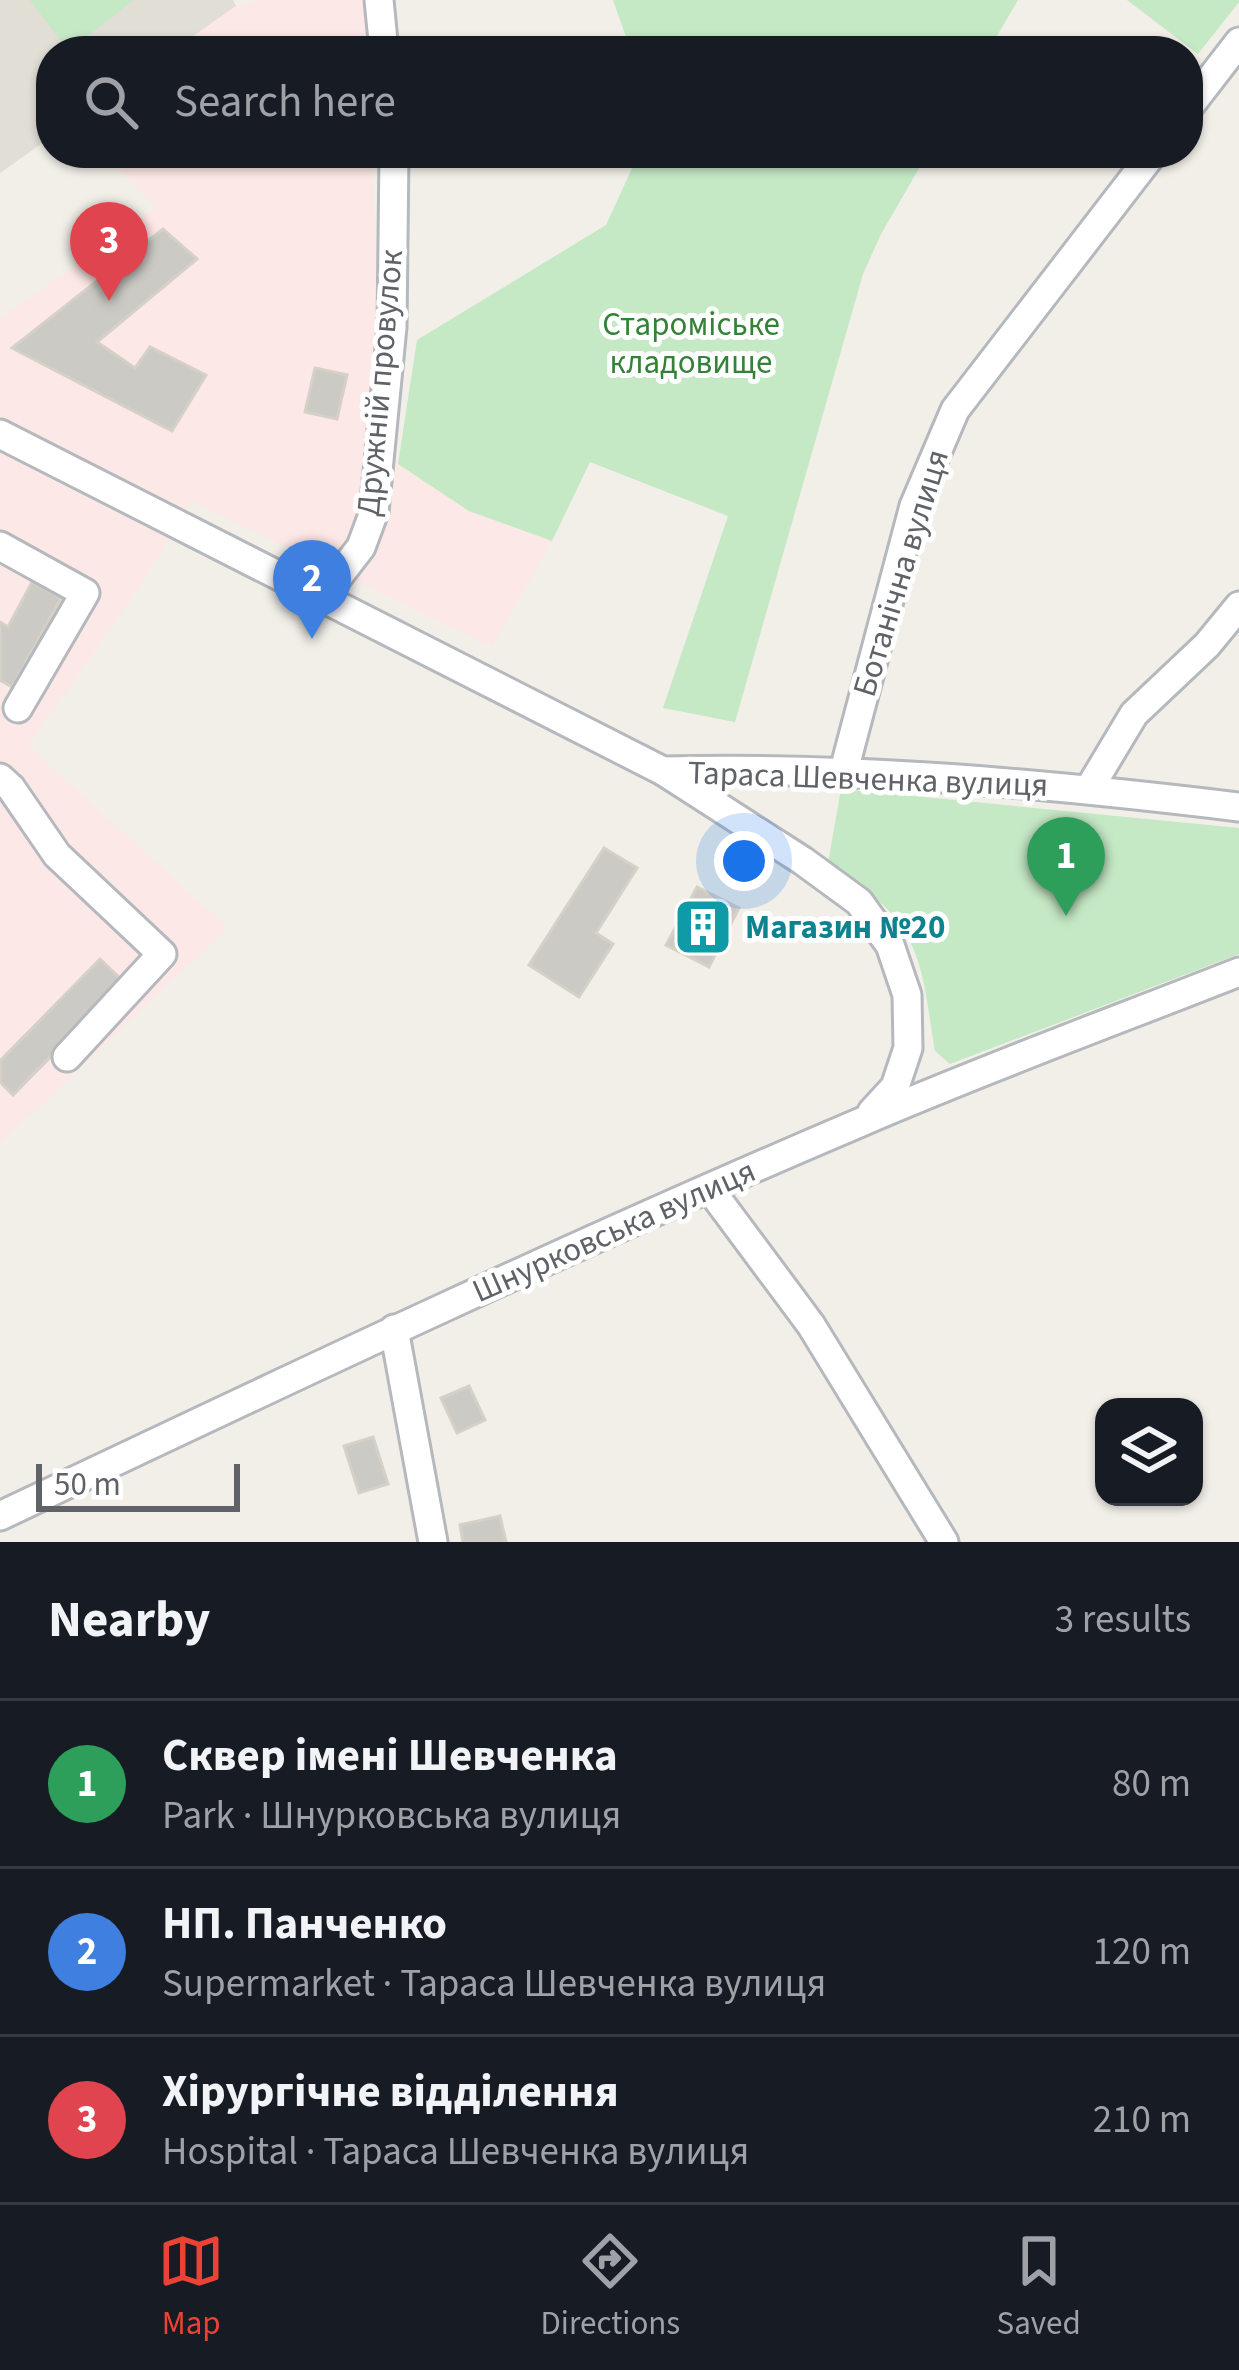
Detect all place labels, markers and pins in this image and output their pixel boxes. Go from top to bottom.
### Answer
pin: 3 [70,202,148,301]
pin: 2 [273,540,351,639]
pin: 1 [1027,817,1105,916]
building icon: Магазин №20 [672,896,734,958]
place label: Магазин №20 [745,904,945,951]

